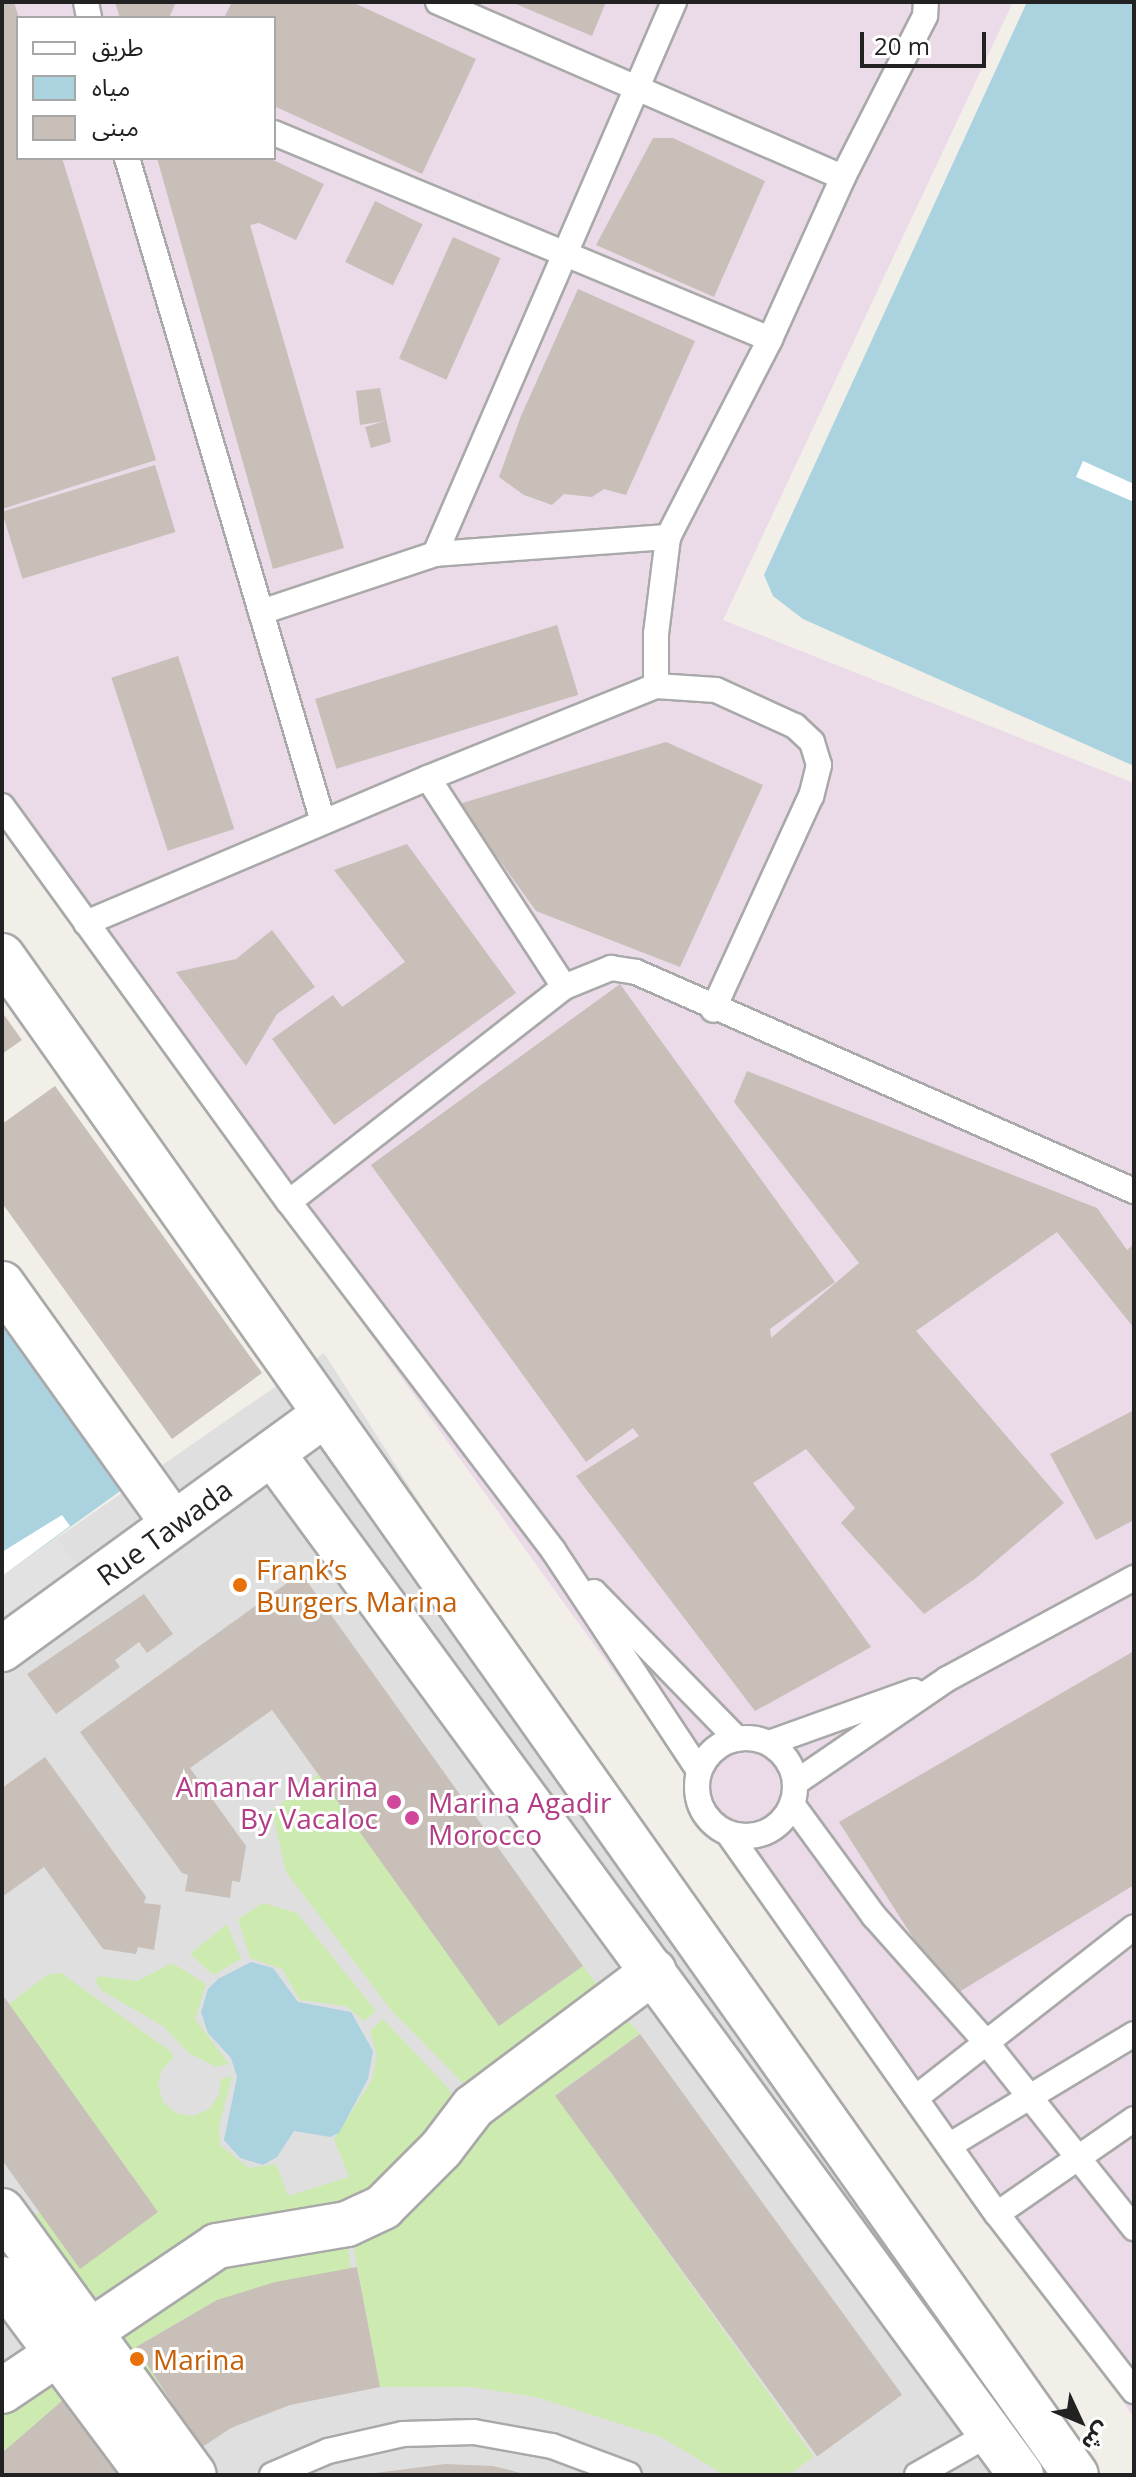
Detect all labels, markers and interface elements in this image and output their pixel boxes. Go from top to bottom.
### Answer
legend [16,16,276,160]
scale bar [864,16,990,66]
text: 20 m [874,29,930,62]
text: طريق [92,30,144,63]
text: مياه [92,70,130,103]
text: مبنى [92,110,139,143]
street label: Rue Tawada [90,1472,238,1592]
place label: Frank’s Burgers Marina [256,1552,458,1618]
marker: Frank’s Burgers Marina [231,1576,249,1594]
place label: Amanar Marina By Vacaloc [175,1769,378,1835]
place label: Marina Agadir Morocco [428,1785,611,1851]
marker: Amanar Marina By Vacaloc [385,1793,403,1811]
marker: Marina Agadir Morocco [403,1809,421,1827]
place label: Marina [153,2342,245,2376]
marker: Marina [128,2350,146,2368]
north arrow [1040,2381,1120,2461]
text: ش [1076,2416,1119,2459]

